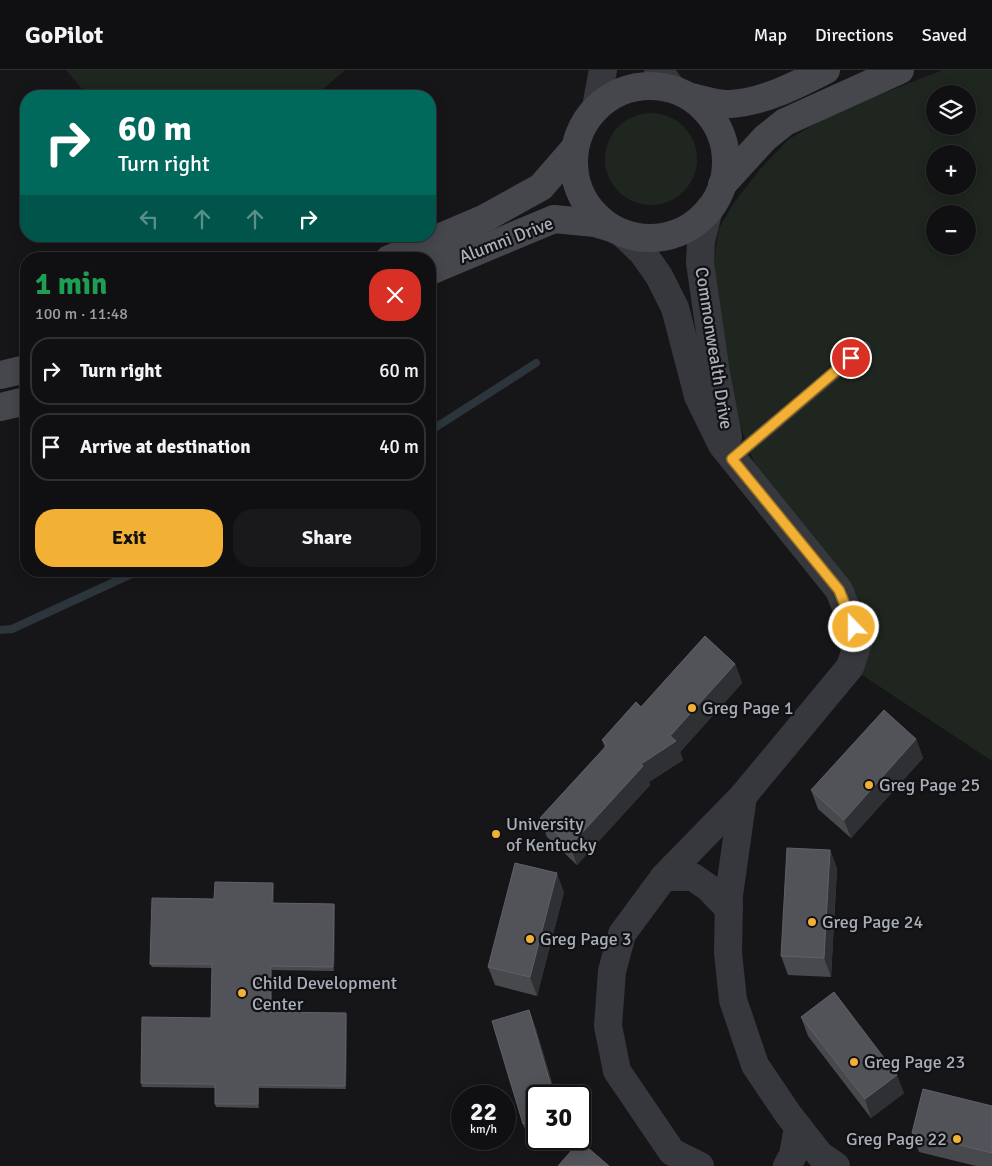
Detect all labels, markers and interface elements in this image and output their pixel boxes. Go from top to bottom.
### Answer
text: GoPilot [25,20,103,50]
text: Map [754,24,787,46]
text: Directions [815,24,894,46]
text: Saved [922,24,967,46]
map controls [926,85,976,255]
button: layers [926,85,976,135]
text: 60 m [118,107,192,150]
icon: right [35,110,100,175]
button: + [926,145,976,195]
text: Turn right [118,150,210,177]
icon: left [135,205,163,233]
icon: ahead [188,205,216,233]
icon: ahead [241,205,269,233]
icon: right [294,205,322,233]
button: − [926,205,976,255]
street label: Alumni Drive [456,212,556,268]
street label: Commonwealth Drive [690,265,738,431]
text: 1 min [35,266,107,303]
button: close [369,269,421,321]
text: 100 m · 11:48 [35,304,128,324]
pin [830,337,872,379]
icon: arrive [837,344,865,372]
icon: right [37,357,65,385]
text: Turn right [80,359,162,383]
text: 60 m [379,359,419,383]
icon: arrive [37,433,65,461]
text: Arrive at destination [80,435,251,459]
text: 40 m [379,435,419,459]
button: Exit [35,509,223,567]
button: Share [233,509,421,567]
position arrow [827,600,879,652]
place label: Greg Page 1 [702,697,793,719]
marker: Greg Page 1 [686,702,698,714]
place label: Greg Page 25 [879,774,980,796]
marker: Greg Page 25 [863,779,875,791]
place label: University of Kentucky [506,813,597,856]
marker: University of Kentucky [490,828,502,840]
place label: Greg Page 24 [822,911,923,933]
marker: Greg Page 24 [806,916,818,928]
place label: Greg Page 3 [540,928,631,950]
marker: Greg Page 3 [524,933,536,945]
place label: Child Development Center [252,972,397,1015]
marker: Child Development Center [236,987,248,999]
place label: Greg Page 23 [864,1051,965,1073]
marker: Greg Page 23 [848,1056,860,1068]
speed limit sign: 30 [526,1085,591,1150]
text: 22 [470,1096,497,1127]
text: km/h [470,1122,497,1137]
place label: Greg Page 22 [846,1128,947,1150]
marker: Greg Page 22 [951,1133,963,1145]

